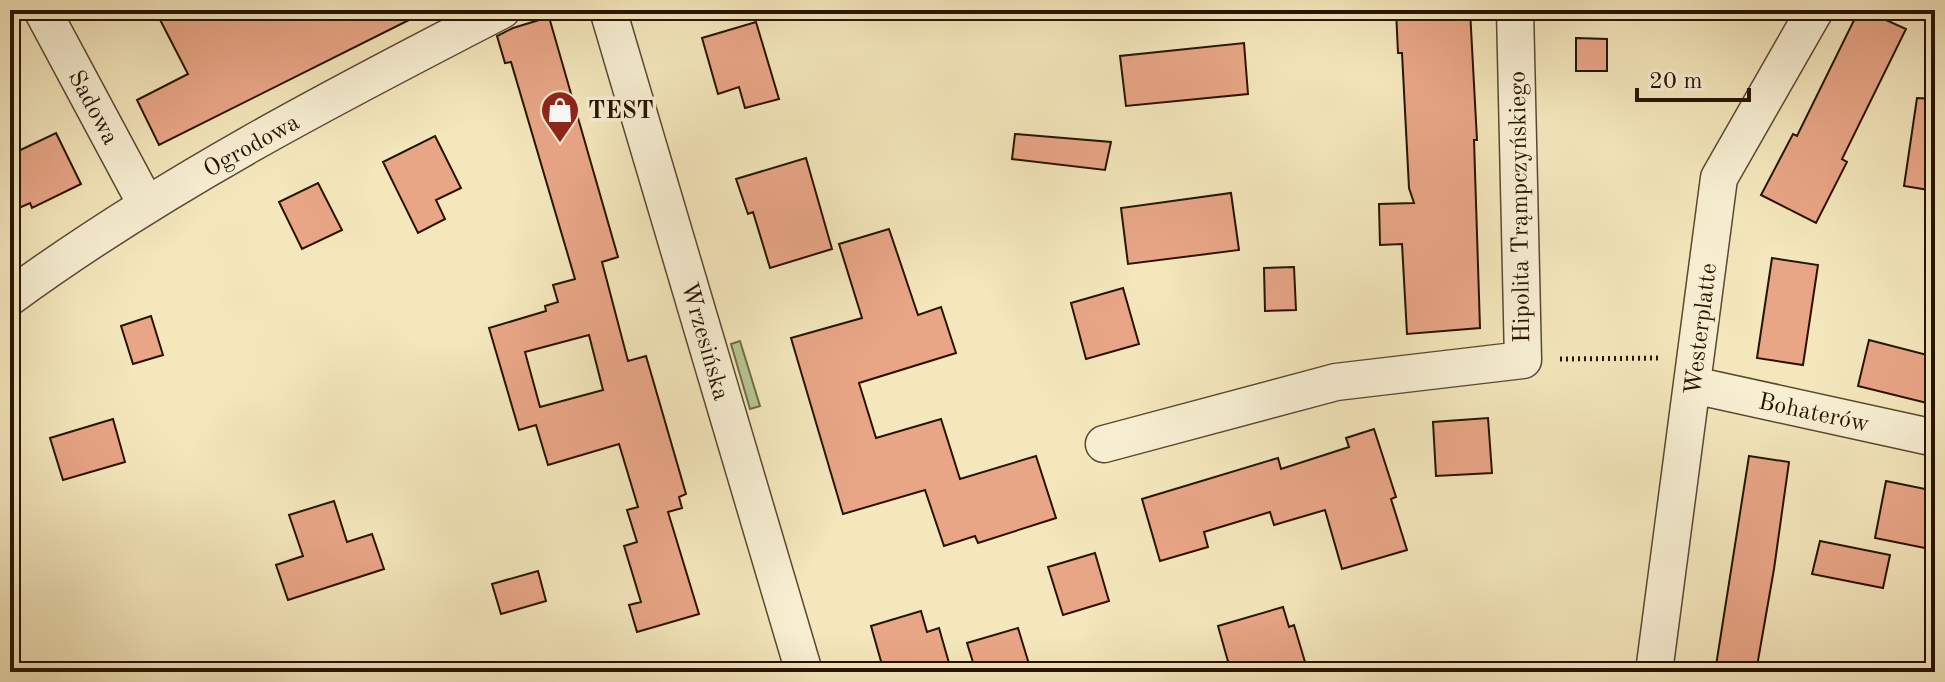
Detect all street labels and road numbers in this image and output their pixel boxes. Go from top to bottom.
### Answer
street label: Sadowa [63,67,122,149]
street label: Hipolita Trąmpczyńskiego [1507,71,1535,343]
street label: Ogrodowa [200,111,304,183]
street label: Westerplatte [1682,262,1722,397]
street label: Wrzesińska [676,280,732,403]
street label: Bohaterów [1756,390,1872,437]

